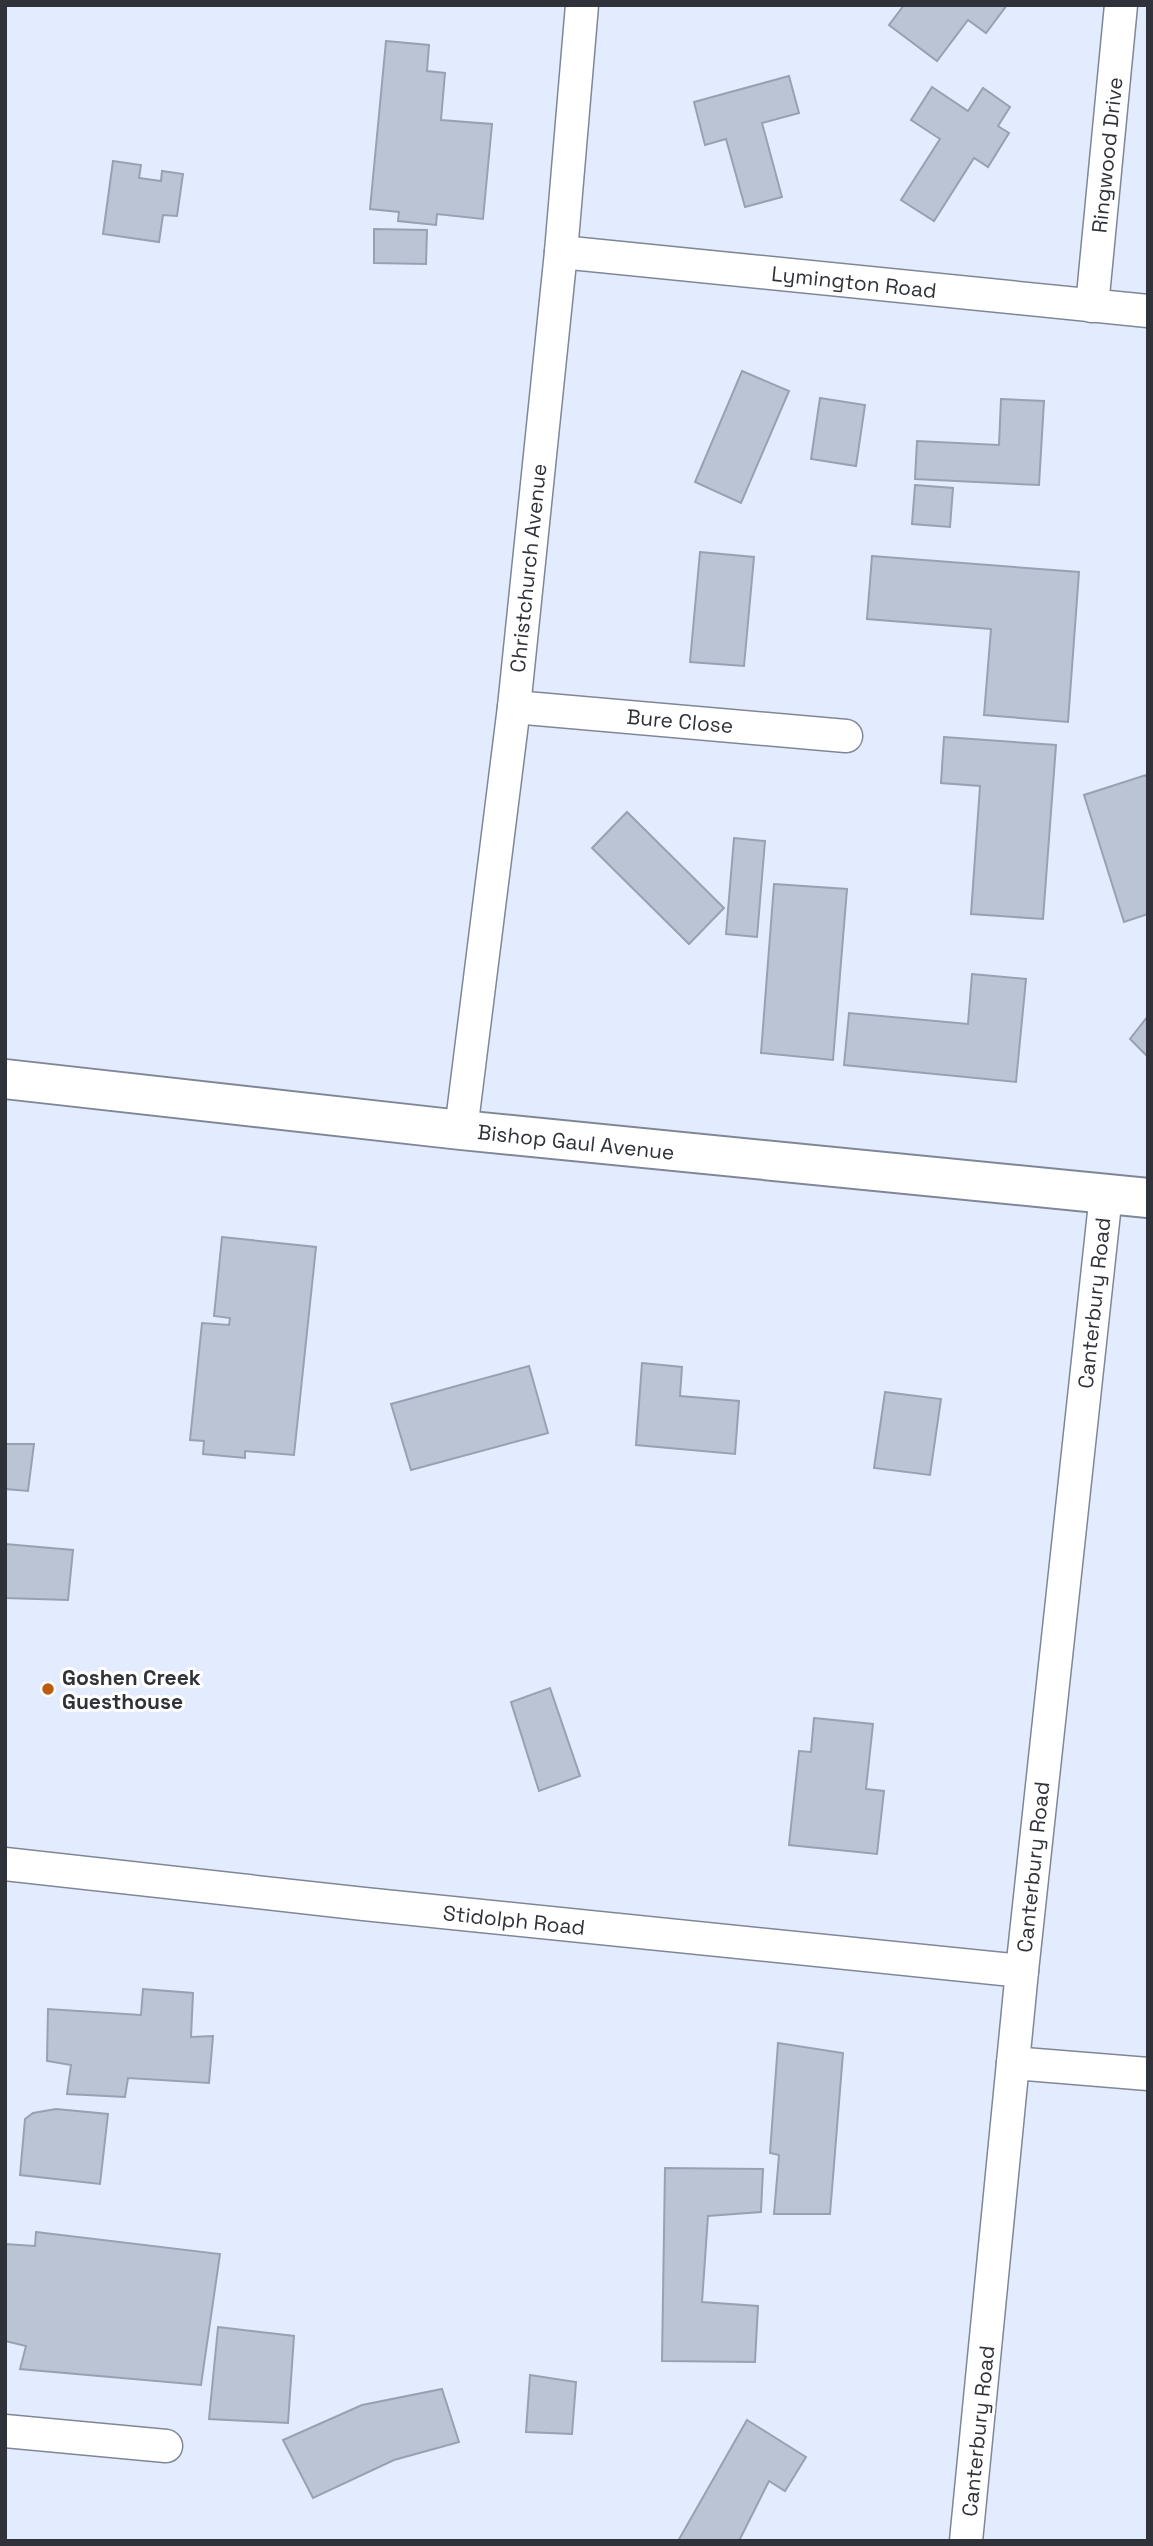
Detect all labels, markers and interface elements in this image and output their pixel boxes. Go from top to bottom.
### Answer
street label: Ringwood Drive [1085,76,1129,234]
street label: Lymington Road [770,260,938,304]
street label: Christchurch Avenue [504,462,552,674]
street label: Bure Close [625,703,735,739]
street label: Bishop Gaul Avenue [476,1118,676,1166]
street label: Canterbury Road [1072,1216,1116,1390]
place label: Goshen Creek Guesthouse [62,1664,201,1715]
marker: Goshen Creek Guesthouse [40,1681,56,1697]
street label: Canterbury Road [1011,1780,1055,1954]
street label: Stidolph Road [442,1899,586,1941]
street label: Canterbury Road [956,2344,1000,2518]

